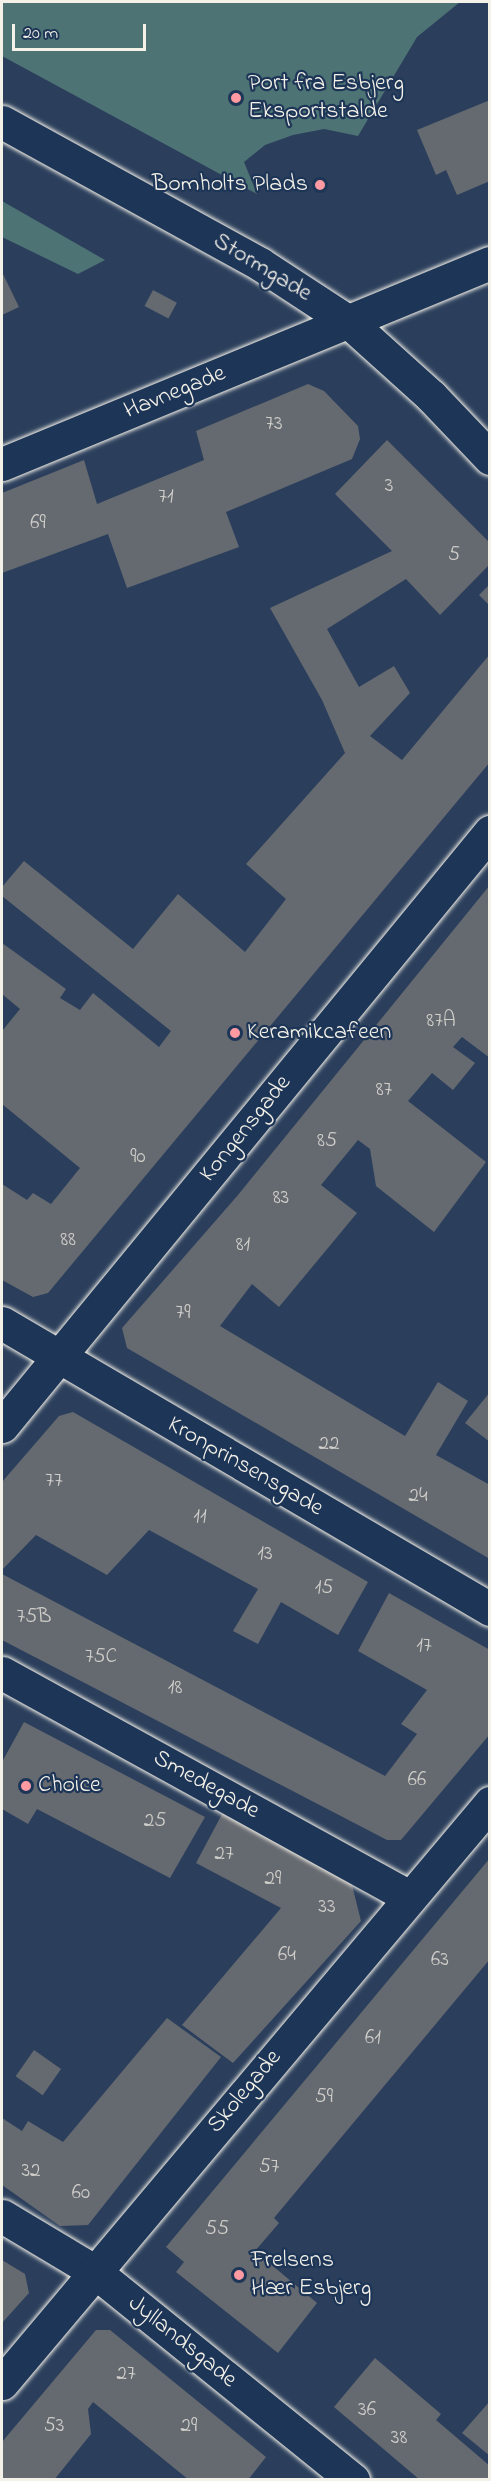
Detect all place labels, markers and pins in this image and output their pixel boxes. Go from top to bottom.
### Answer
place label: Port fra Esbjerg Eksportstalde [248,70,404,126]
marker: Port fra Esbjerg Eksportstalde [229,91,243,105]
place label: Bomholts Plads [152,171,308,199]
marker: Bomholts Plads [313,178,327,192]
place label: Keramikcafeen [247,1019,391,1047]
marker: Keramikcafeen [228,1026,242,1040]
place label: Choice [38,1772,101,1800]
marker: Choice [19,1779,33,1793]
place label: Frelsens Hær Esbjerg [251,2247,371,2303]
marker: Frelsens Hær Esbjerg [232,2268,246,2282]

